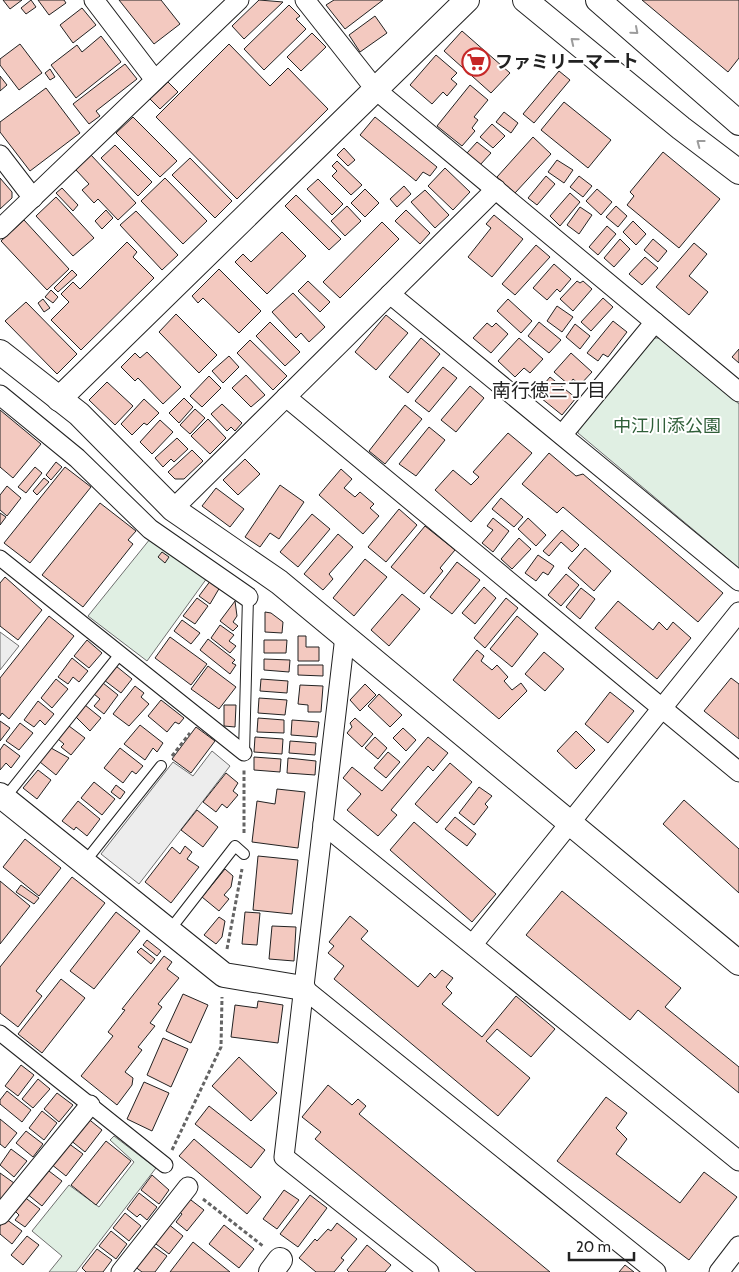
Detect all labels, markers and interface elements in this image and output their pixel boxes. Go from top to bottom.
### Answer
one-way arrow [630,26,639,35]
one-way arrow [570,38,579,47]
supermarket icon: ファミリーマート [461,47,491,77]
place label: ファミリーマート [495,51,639,73]
one-way arrow [696,140,706,149]
district label: 南行徳三丁目 [492,379,606,402]
park label: 中江川添公園 [613,415,721,437]
scale bar [569,1230,634,1262]
text: 20 m [576,1238,611,1256]

